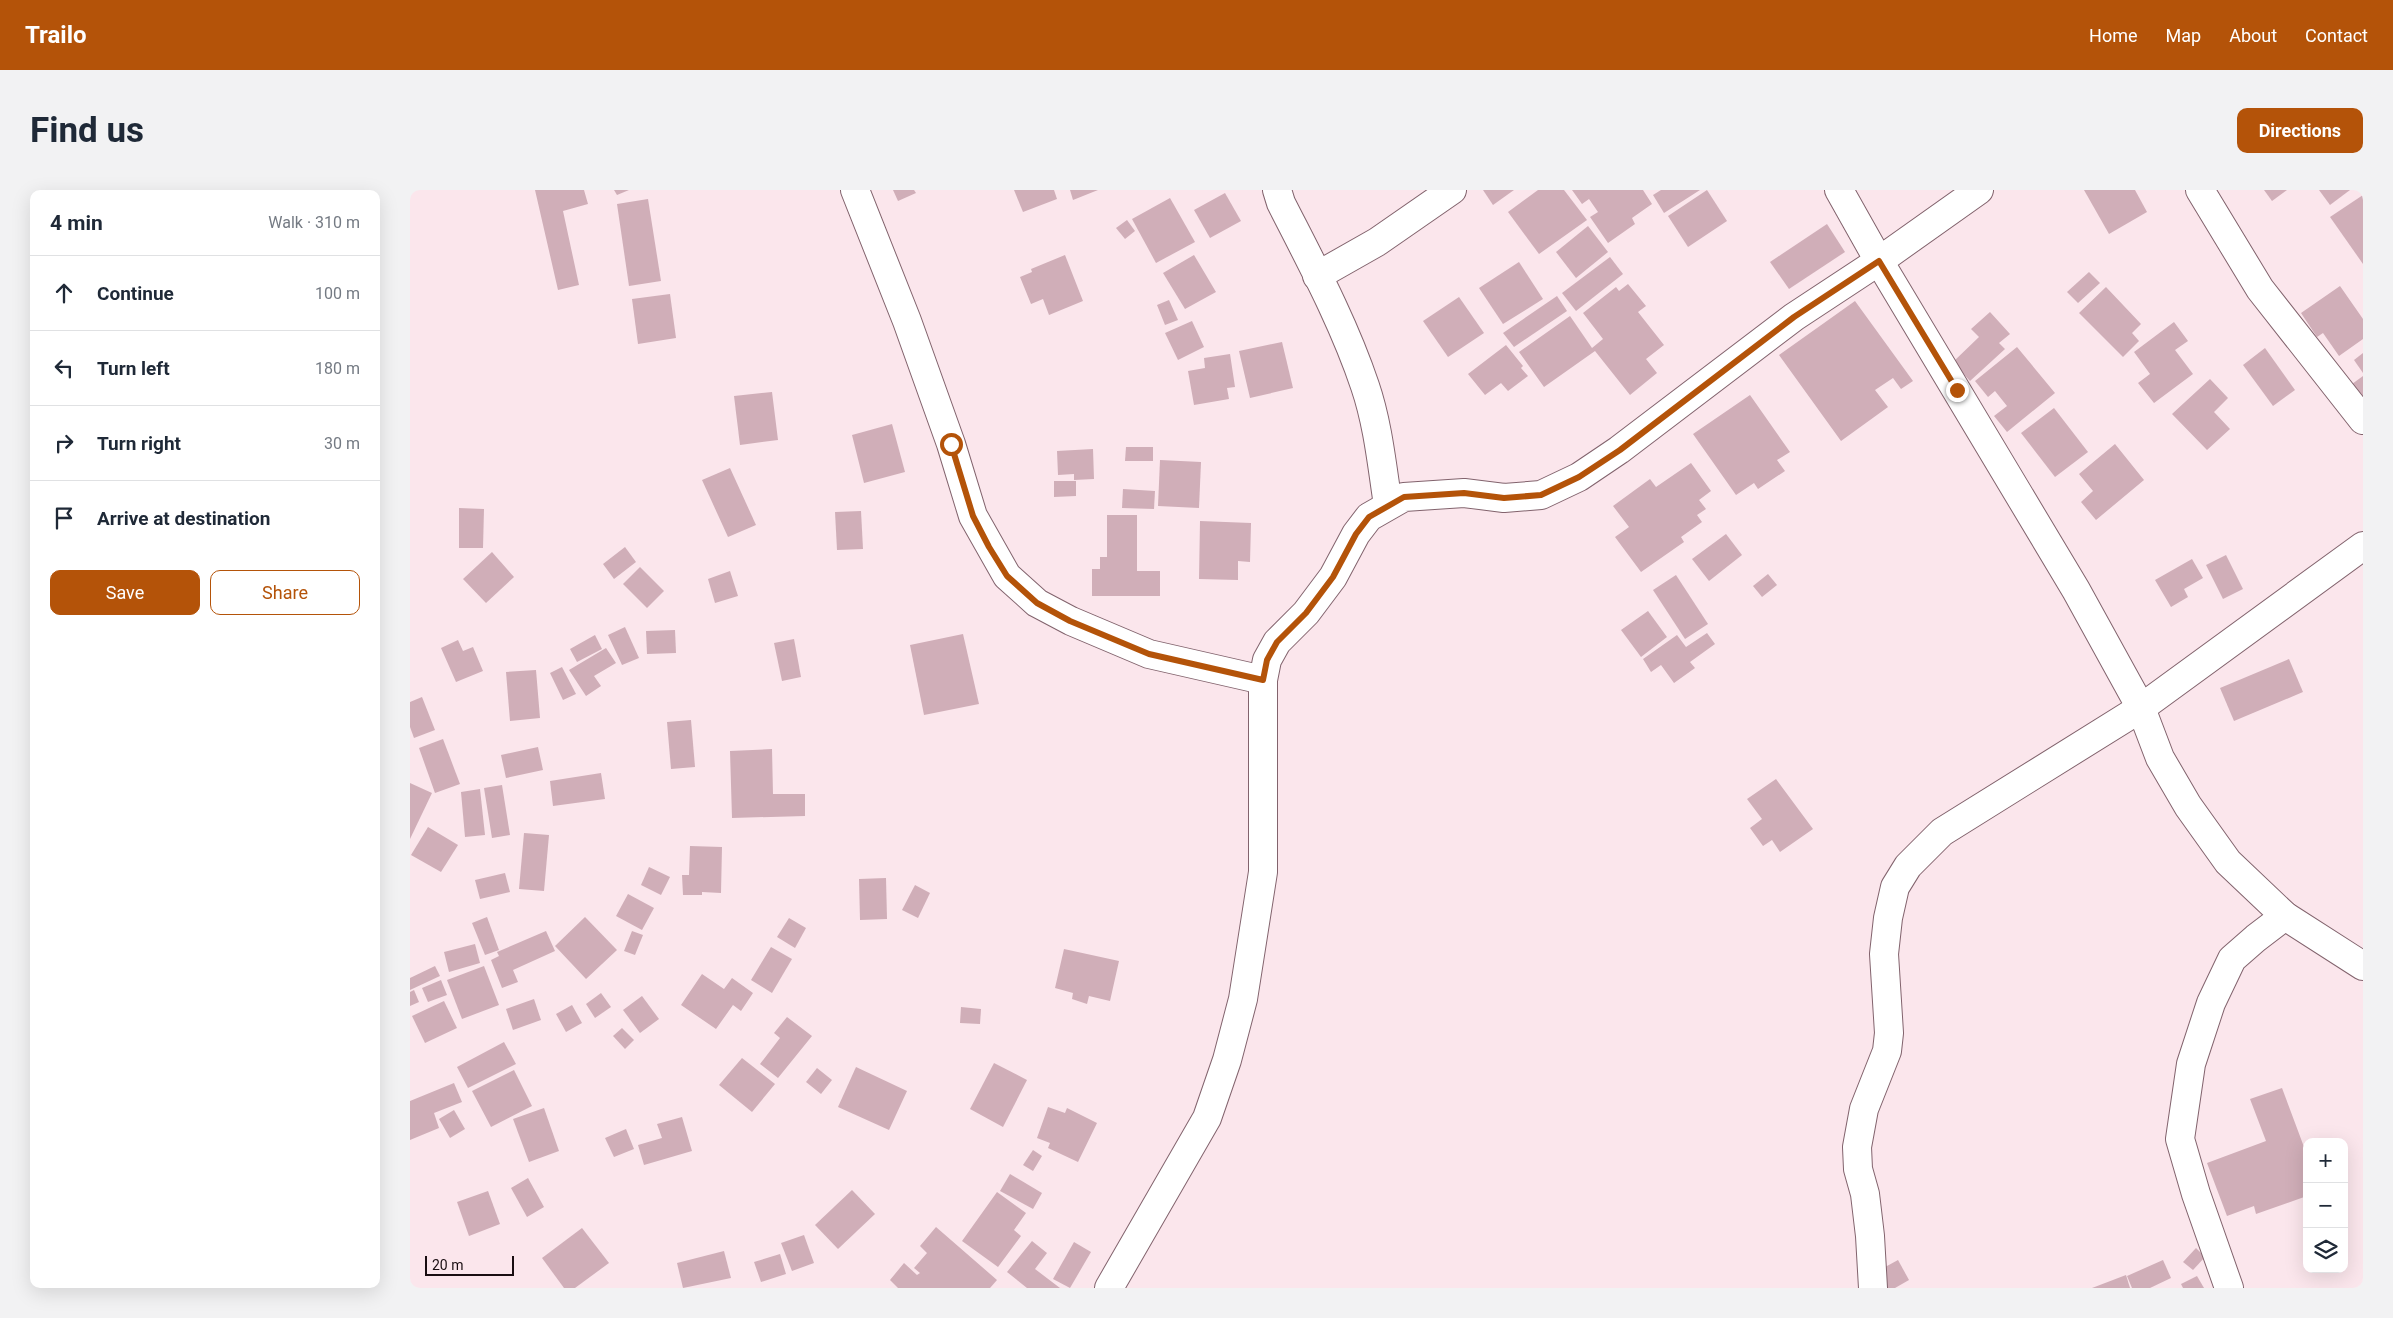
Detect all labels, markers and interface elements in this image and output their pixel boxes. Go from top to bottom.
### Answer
text: Trailo [25,21,87,49]
text: Home [2089,25,2138,46]
text: Map [2166,25,2201,46]
text: About [2229,25,2277,46]
text: Contact [2305,25,2368,46]
button: Directions [2237,108,2363,153]
text: Find us [30,110,144,151]
text: 4 min [50,211,103,235]
text: Walk · 310 m [268,213,360,232]
icon: ahead [50,279,78,307]
text: Continue [97,282,174,305]
text: 100 m [315,284,360,303]
icon: left [50,354,78,382]
text: Turn left [97,357,170,380]
text: 180 m [315,359,360,378]
route end [1946,379,1969,402]
icon: right [50,429,78,457]
text: Turn right [97,432,181,455]
route start [940,433,963,456]
text: 30 m [324,434,360,453]
icon: arrive [50,504,78,532]
text: Arrive at destination [97,507,270,530]
button: Save [50,570,200,615]
button: Share [210,570,360,615]
map controls [2303,1138,2348,1273]
button: + [2303,1138,2348,1183]
button: − [2303,1183,2348,1228]
button: layers [2303,1228,2348,1273]
scale bar [425,1253,514,1276]
text: 20 m [432,1257,464,1273]

